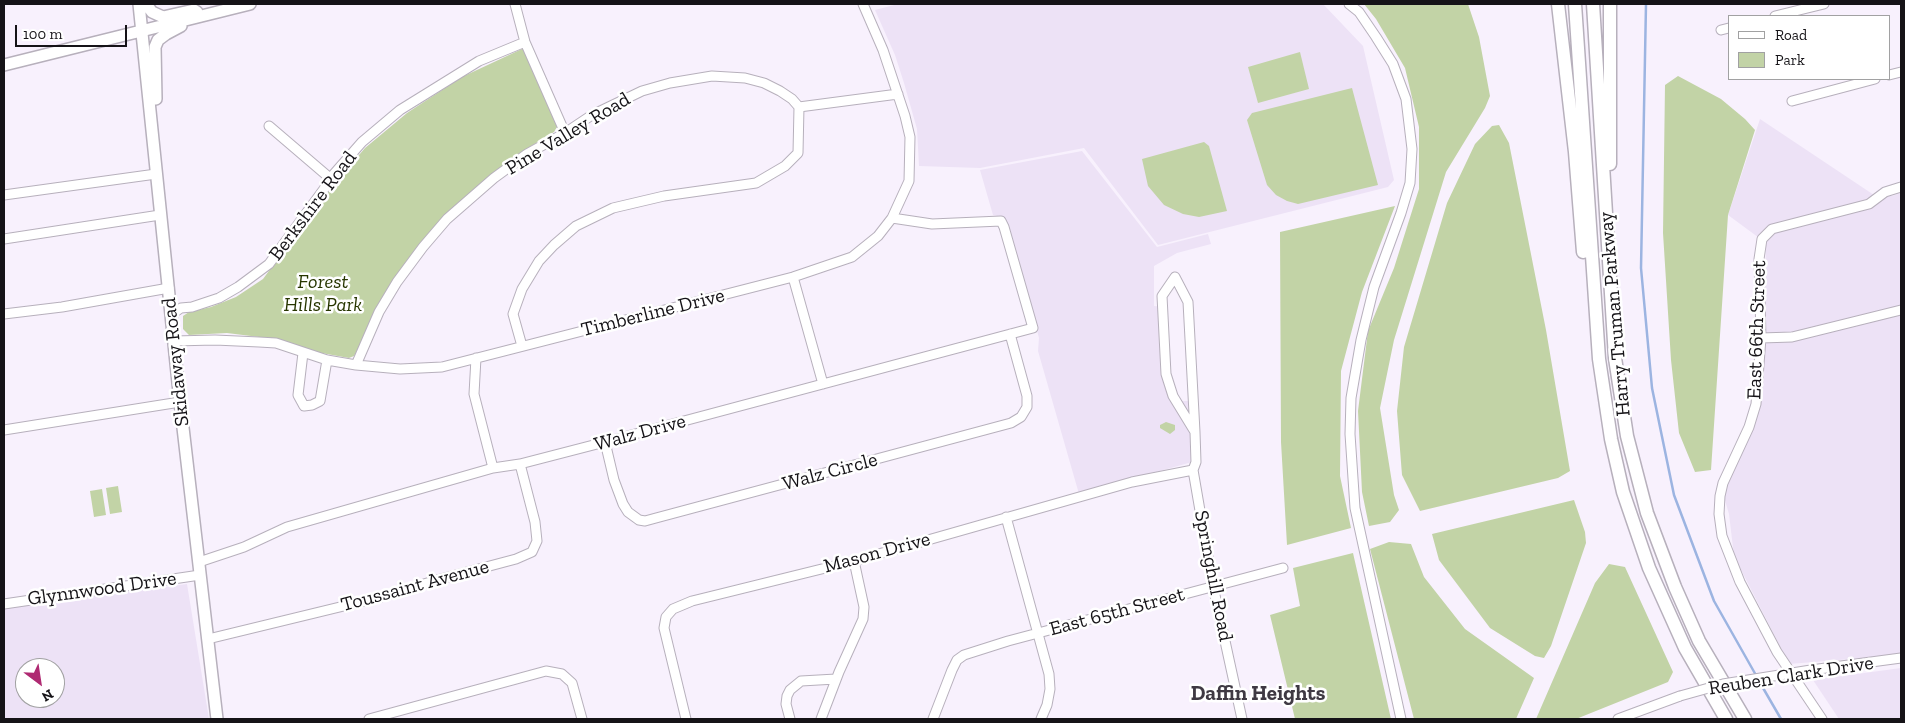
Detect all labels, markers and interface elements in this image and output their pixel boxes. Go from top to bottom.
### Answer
scale bar [18,15,130,47]
legend [1728,15,1890,80]
text: 100 m [23,25,62,43]
text: Road [1775,26,1807,44]
text: Park [1775,51,1805,69]
street label: Pine Valley Road [501,87,635,181]
street label: Berkshire Road [264,146,362,266]
street label: Harry Truman Parkway [1594,211,1636,417]
street label: East 66th Street [1743,260,1771,400]
park label: Forest Hills Park [284,270,362,317]
street label: Timberline Drive [579,284,727,342]
street label: Skidaway Road [157,296,195,428]
street label: Walz Drive [592,409,688,457]
street label: Walz Circle [780,448,880,496]
street label: Springhill Road [1189,508,1237,644]
street label: Mason Drive [821,527,933,579]
street label: Toussaint Avenue [338,555,492,617]
street label: Glynnwood Drive [26,567,178,611]
street label: East 65th Street [1047,582,1187,642]
street label: Reuben Clark Drive [1707,651,1875,701]
north arrow [15,658,65,708]
district label: Daffin Heights [1191,681,1325,707]
text: N [39,685,56,705]

